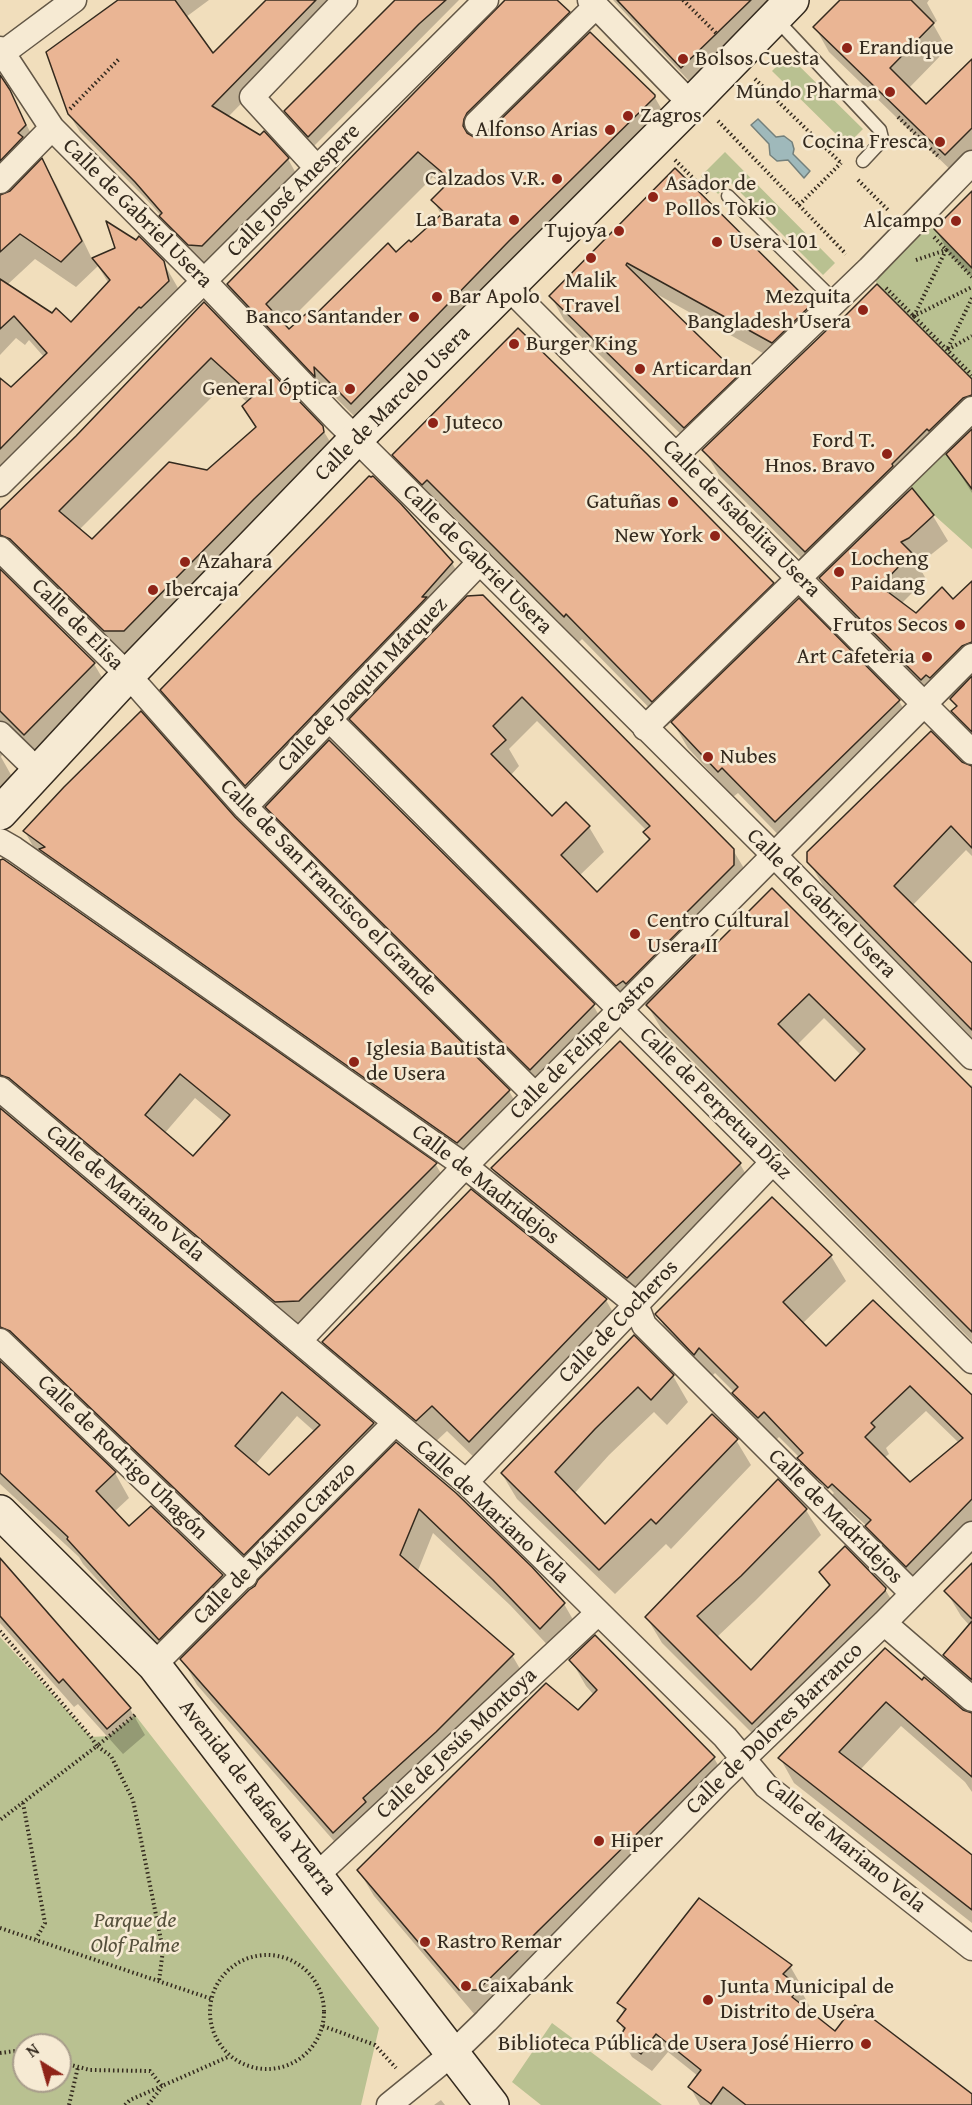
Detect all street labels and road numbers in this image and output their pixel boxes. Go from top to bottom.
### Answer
street label: Calle José Anespere [222,119,366,263]
street label: Calle de Gabriel Usera [57,134,217,294]
street label: Calle de Marcelo Usera [310,321,476,487]
street label: Calle de Isabelita Usera [657,435,825,603]
street label: Calle de Gabriel Usera [397,480,557,640]
street label: Calle de Elisa [25,573,129,677]
street label: Calle de Joaquín Márquez [273,592,453,778]
street label: Calle de San Francisco el Grande [214,774,442,1002]
street label: Calle de Gabriel Usera [741,824,901,984]
street label: Calle de Felipe Castro [505,969,661,1125]
street label: Calle de Perpetua Díaz [633,1022,797,1186]
street label: Calle de Madridejos [406,1119,564,1251]
street label: Calle de Mariano Vela [40,1120,210,1268]
street label: Calle de Cocheros [554,1255,684,1389]
street label: Calle de Rodrigo Uhagón [31,1370,213,1546]
street label: Calle de Mariano Vela [410,1434,574,1590]
street label: Calle de Madridejos [762,1444,908,1590]
street label: Calle de Máximo Carazo [188,1457,362,1631]
street label: Calle de Dolores Barranco [681,1638,869,1820]
street label: Calle de Jesús Montoya [371,1663,543,1825]
street label: Avenida de Rafaela Ybarra [172,1695,342,1901]
street label: Calle de Mariano Vela [759,1773,931,1919]

